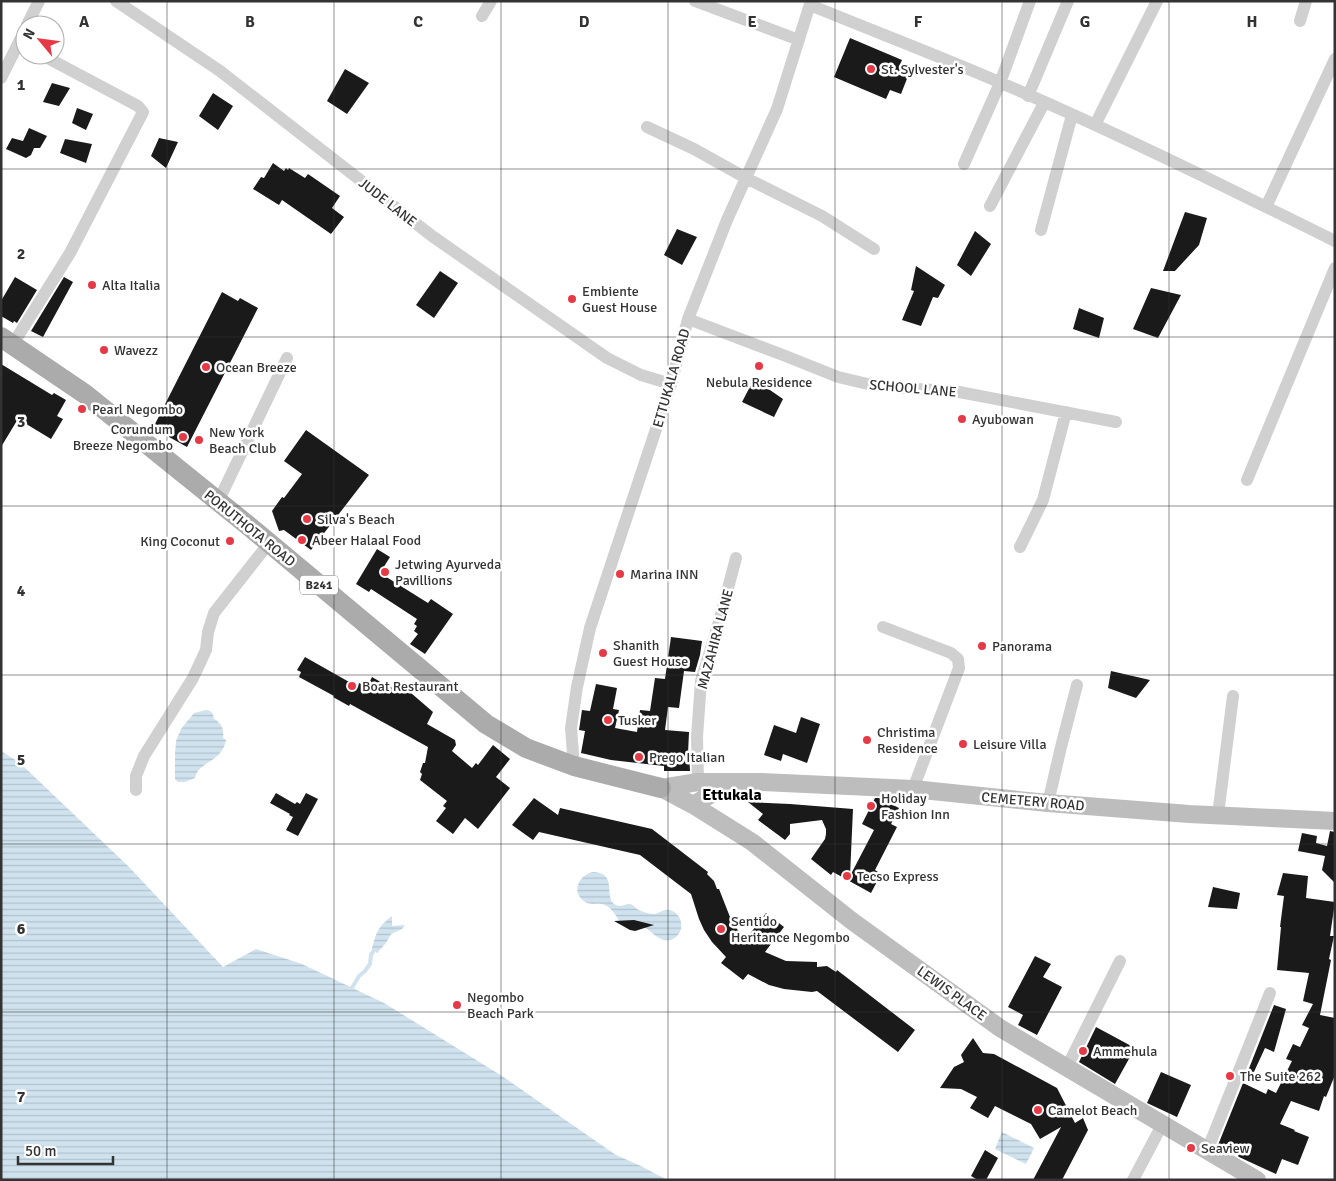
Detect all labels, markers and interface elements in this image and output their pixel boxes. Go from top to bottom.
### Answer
text: A [79,12,90,32]
text: B [245,12,255,32]
text: C [413,12,423,32]
text: D [579,12,590,32]
text: E [747,12,757,32]
text: F [914,12,923,32]
text: G [1080,12,1090,32]
text: H [1247,12,1257,32]
north arrow [15,15,65,65]
text: N [19,26,39,42]
place label: St. Sylvester's [881,61,964,78]
marker: St. Sylvester's [865,63,877,75]
text: 1 [17,75,26,95]
street label: JUDE LANE [355,174,420,230]
text: 2 [17,244,25,264]
place label: Alta Italia [102,277,160,294]
marker: Alta Italia [86,279,98,291]
place label: Embiente Guest House [582,283,657,316]
marker: Embiente Guest House [566,293,578,305]
street label: ETTUKALA ROAD [649,327,694,430]
place label: Wavezz [114,342,158,359]
marker: Wavezz [98,344,110,356]
place label: Ocean Breeze [216,359,297,376]
marker: Nebula Residence [753,360,765,372]
marker: Ocean Breeze [200,361,212,373]
place label: Nebula Residence [706,374,812,391]
street label: SCHOOL LANE [869,376,957,401]
place label: Pearl Negombo [92,401,183,418]
marker: Pearl Negombo [76,403,88,415]
place label: Ayubowan [972,411,1034,428]
text: 3 [17,412,25,432]
marker: Ayubowan [956,413,968,425]
place label: Corundum Breeze Negombo [73,421,173,454]
place label: New York Beach Club [209,424,276,457]
marker: Corundum Breeze Negombo [177,431,189,443]
marker: New York Beach Club [193,434,205,446]
street label: PORUTHOTA ROAD [201,486,299,570]
place label: Silva's Beach [317,511,395,528]
marker: Silva's Beach [301,513,313,525]
place label: Abeer Halaal Food [312,532,421,549]
place label: King Coconut [140,533,220,550]
marker: Abeer Halaal Food [296,534,308,546]
marker: King Coconut [224,535,236,547]
place label: Jetwing Ayurveda Pavillions [395,556,501,589]
marker: Jetwing Ayurveda Pavillions [379,566,391,578]
place label: Marina INN [630,566,699,583]
marker: Marina INN [614,568,626,580]
road number: B241 [300,576,338,594]
text: 4 [17,581,26,601]
street label: MAZAHIRA LANE [694,587,737,691]
place label: Shanith Guest House [613,637,688,670]
place label: Panorama [992,638,1052,655]
marker: Panorama [976,640,988,652]
marker: Shanith Guest House [597,647,609,659]
place label: Boat Restaurant [362,678,458,695]
marker: Boat Restaurant [346,680,358,692]
place label: Tusker [618,712,657,729]
marker: Tusker [602,714,614,726]
place label: Christima Residence [877,724,938,757]
marker: Christima Residence [861,734,873,746]
place label: Leisure Villa [973,736,1047,753]
marker: Leisure Villa [957,738,969,750]
place label: Prego Italian [649,749,725,766]
text: 5 [17,750,25,770]
marker: Prego Italian [633,751,645,763]
district label: Ettukala [702,785,762,805]
street label: CEMETERY ROAD [981,789,1085,814]
place label: Holiday Fashion Inn [881,790,950,823]
marker: Holiday Fashion Inn [865,800,877,812]
place label: Tecso Express [857,868,939,885]
marker: Tecso Express [841,870,853,882]
place label: Sentido Heritance Negombo [731,913,850,946]
text: 6 [17,919,26,939]
marker: Sentido Heritance Negombo [715,923,727,935]
street label: LEWIS PLACE [914,962,990,1024]
place label: Negombo Beach Park [467,989,534,1022]
marker: Negombo Beach Park [451,999,463,1011]
place label: Ammehula [1093,1043,1157,1060]
marker: Ammehula [1077,1045,1089,1057]
place label: The Suite 262 [1240,1068,1321,1085]
marker: The Suite 262 [1224,1070,1236,1082]
text: 7 [17,1087,26,1107]
place label: Camelot Beach [1048,1102,1137,1119]
marker: Camelot Beach [1032,1104,1044,1116]
scale bar [18,1134,112,1166]
place label: Seaview [1201,1140,1250,1157]
text: 50 m [25,1142,56,1160]
marker: Seaview [1185,1142,1197,1154]

